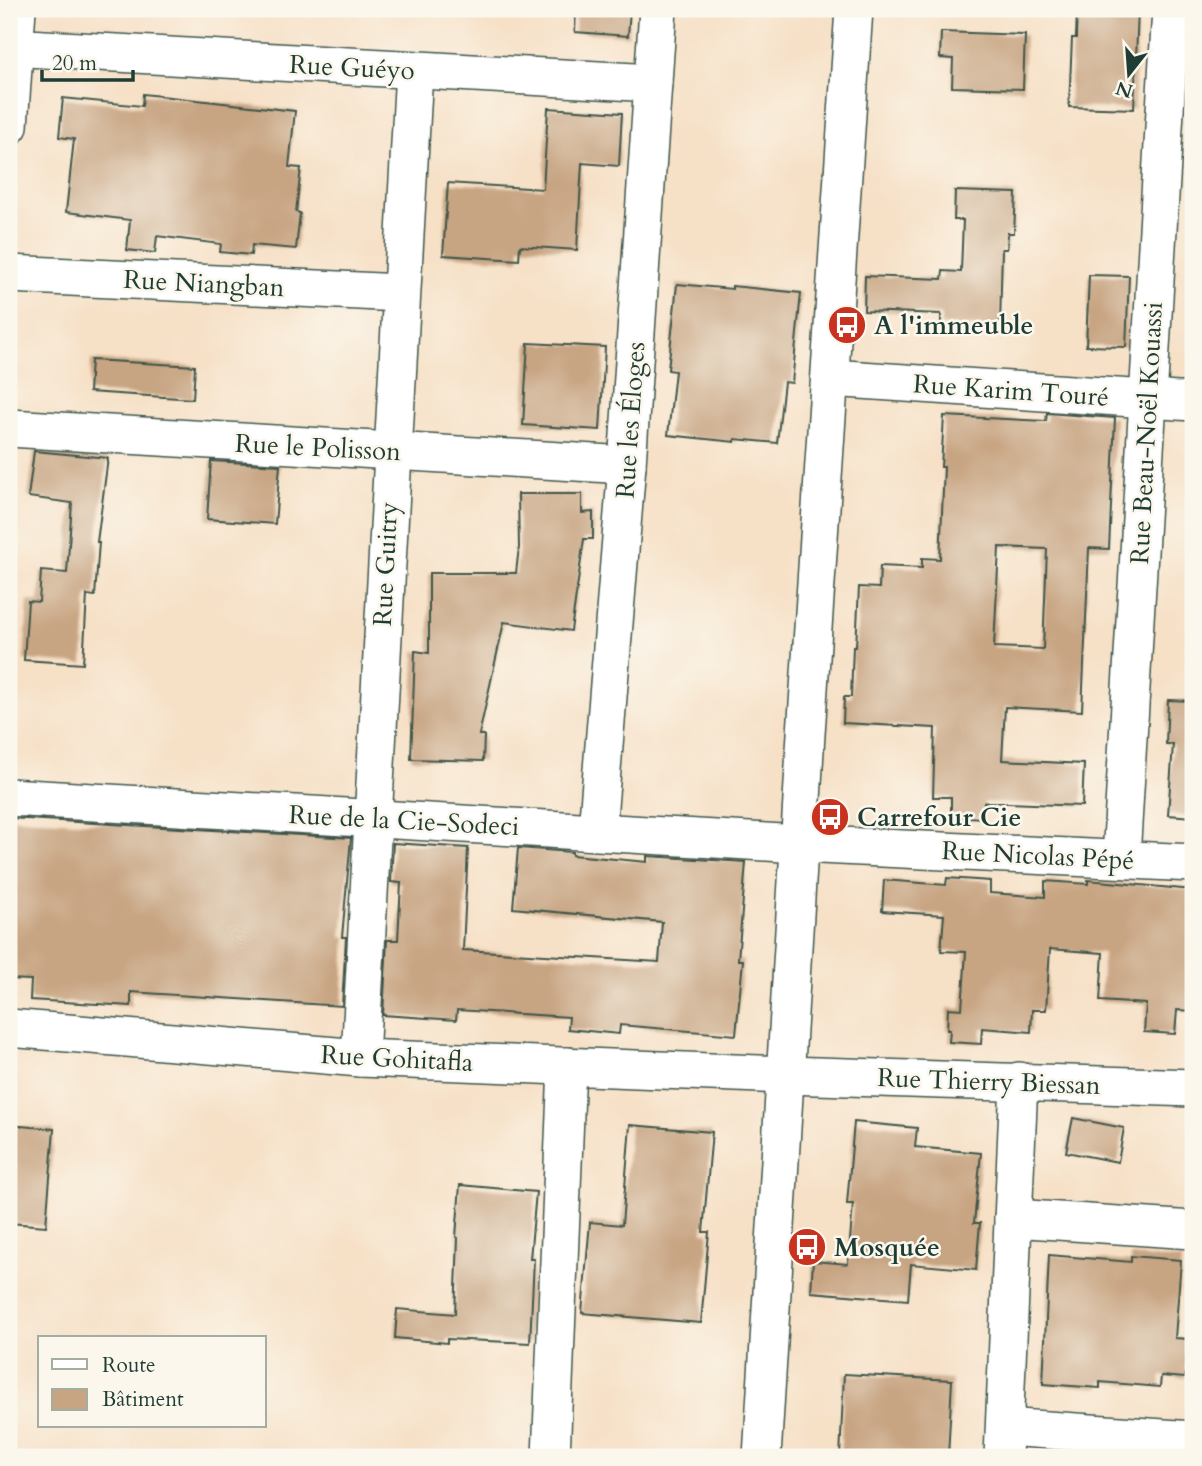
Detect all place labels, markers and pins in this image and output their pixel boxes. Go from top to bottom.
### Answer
bus stop icon: A l'immeuble [826,304,868,346]
place label: A l'immeuble [874,308,1034,343]
bus stop icon: Carrefour Cie [809,796,851,838]
place label: Carrefour Cie [857,800,1021,835]
bus stop icon: Mosquée [786,1226,828,1268]
place label: Mosquée [834,1230,940,1265]

